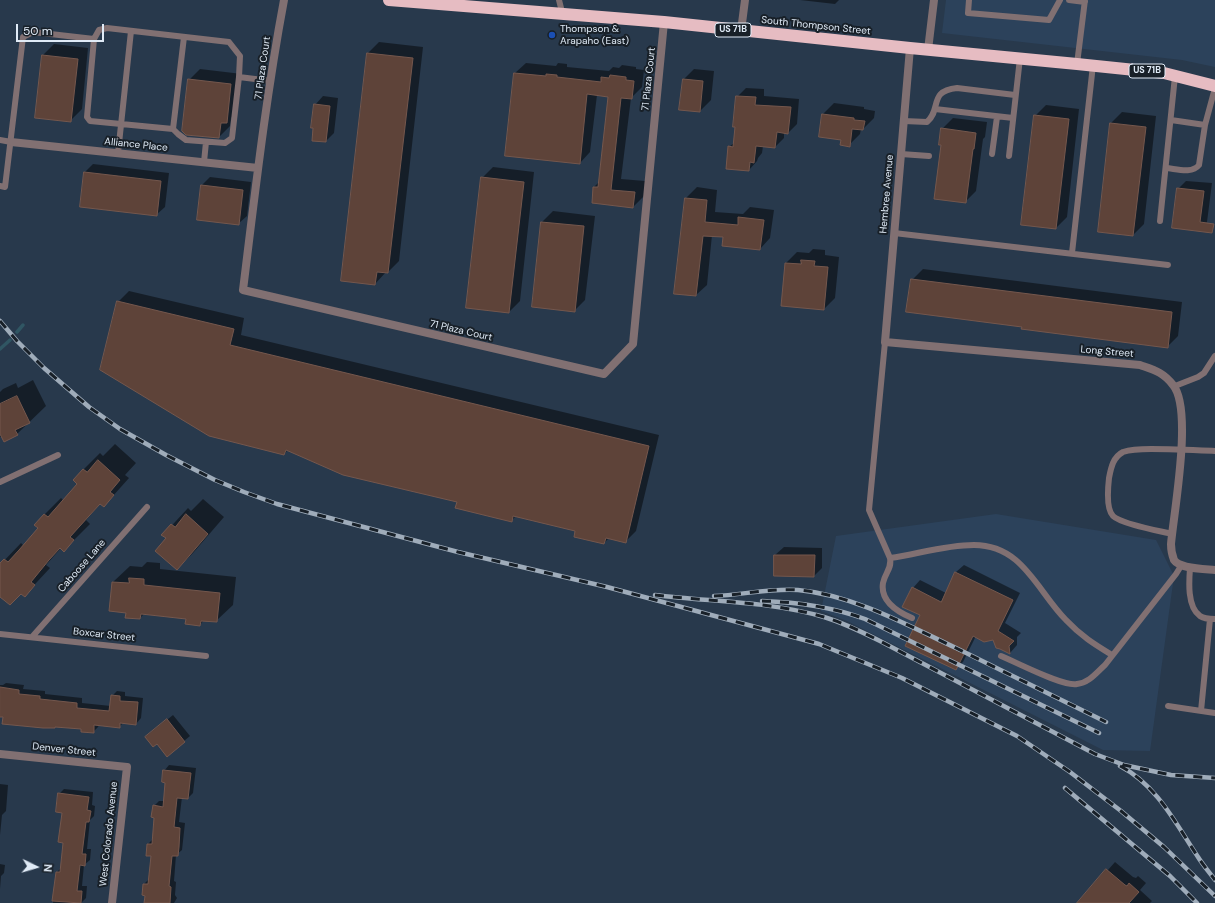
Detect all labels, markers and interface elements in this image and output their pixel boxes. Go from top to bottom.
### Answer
street label: South Thompson Street [761,14,871,38]
scale bar [18,16,106,42]
text: 50 m [23,23,52,39]
place label: Thompson & Arapaho (East) [560,23,629,46]
road number: US 71B [715,23,751,37]
marker: Thompson & Arapaho (East) [547,30,557,40]
street label: 71 Plaza Court [253,36,273,100]
street label: 71 Plaza Court [640,47,658,111]
road number: US 71B [1129,64,1165,78]
street label: Alliance Place [104,136,168,154]
street label: Hembree Avenue [878,154,896,234]
street label: 71 Plaza Court [429,318,493,344]
street label: Long Street [1080,344,1134,360]
street label: Caboose Lane [56,537,108,595]
street label: Boxcar Street [72,626,136,644]
street label: Denver Street [32,741,96,759]
street label: West Colorado Avenue [98,781,120,887]
north arrow [16,847,56,887]
text: N [41,863,55,873]

